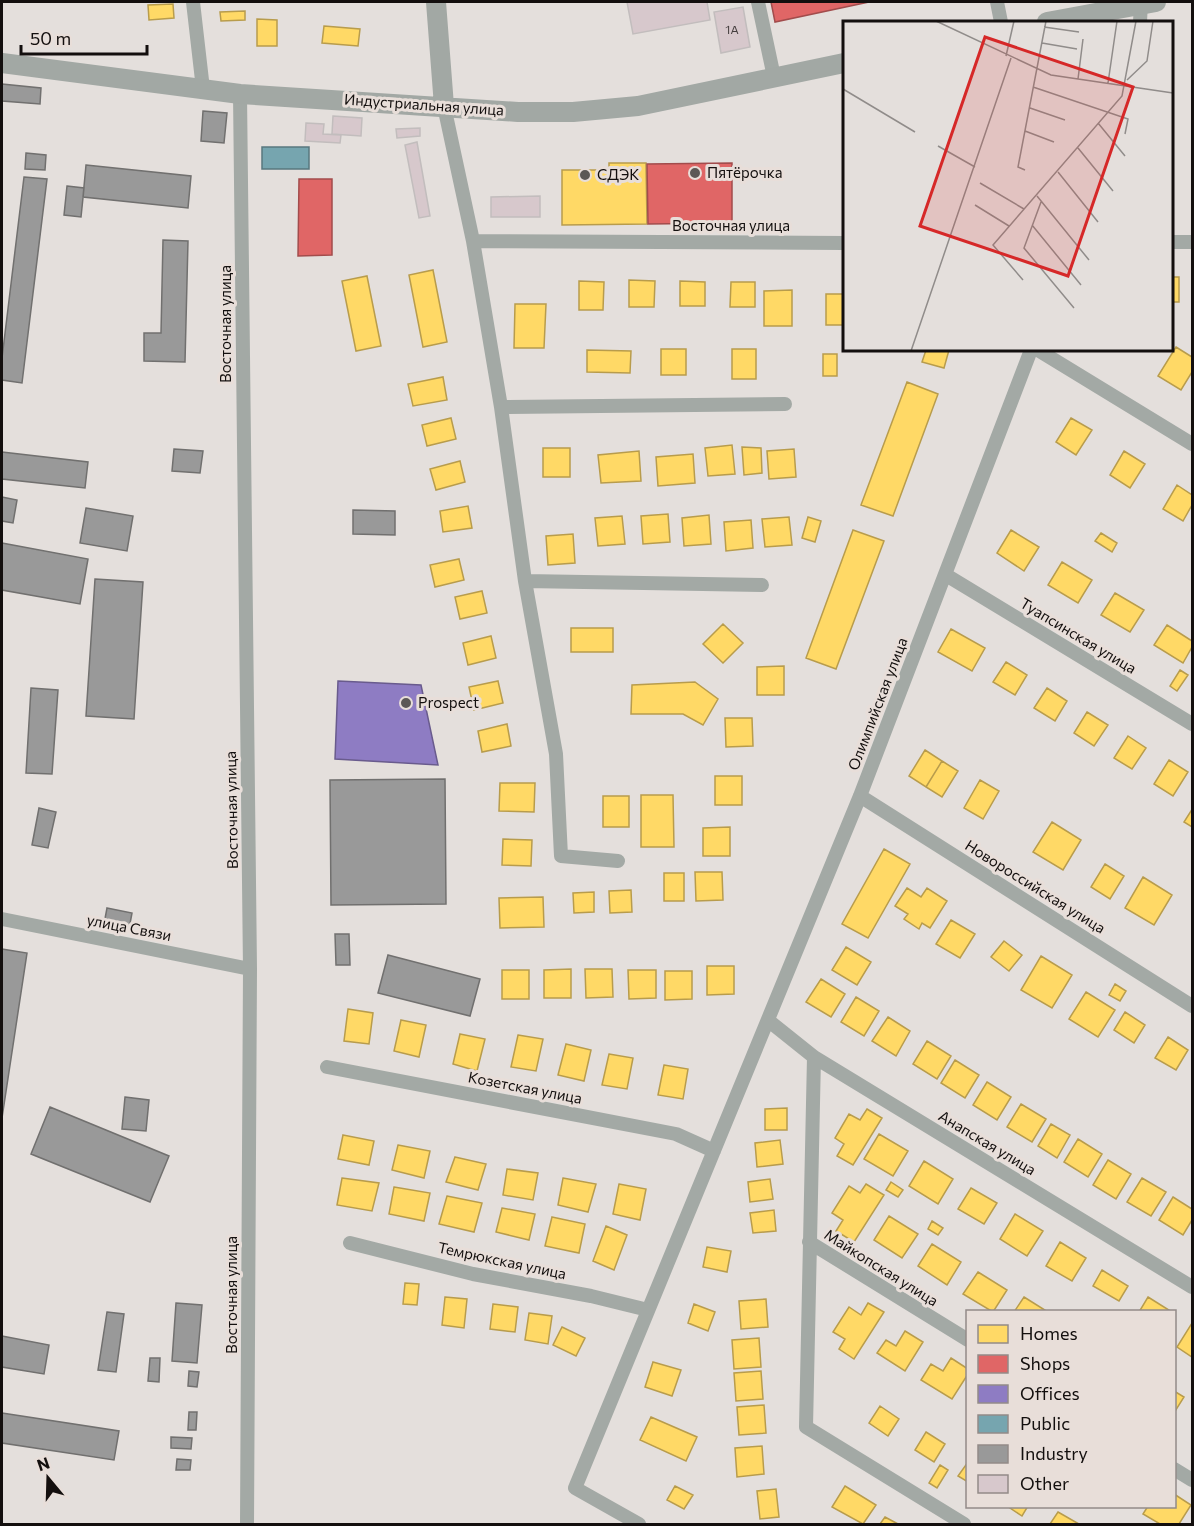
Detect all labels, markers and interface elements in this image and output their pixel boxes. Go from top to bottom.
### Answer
scale bar [21,18,147,56]
inset map [843,21,1173,351]
house number: 1А [725,22,739,36]
text: 50 m [30,27,71,49]
street label: Индустриальная улица [344,89,505,119]
place label: Пятёрочка [707,163,782,181]
place label: СДЭК [597,165,639,183]
marker: Пятёрочка [688,166,702,180]
marker: СДЭК [578,168,592,182]
street label: Восточная улица [672,216,790,234]
street label: Восточная улица [216,265,234,383]
street label: Туапсинская улица [1017,593,1140,677]
street label: Олимпийская улица [843,635,911,773]
place label: Prospect [418,693,479,711]
marker: Prospect [399,696,413,710]
street label: Восточная улица [221,751,241,869]
street label: Новороссийская улица [962,836,1109,937]
street label: улица Связи [85,910,173,944]
street label: Козетская улица [467,1067,584,1107]
street label: Анапская улица [936,1106,1039,1178]
street label: Майкопская улица [821,1225,942,1309]
street label: Восточная улица [222,1236,240,1354]
street label: Темрюкская улица [436,1238,568,1282]
legend [966,1310,1176,1508]
text: Homes [1020,1322,1078,1344]
text: Shops [1020,1352,1070,1374]
text: Offices [1020,1382,1080,1404]
text: Public [1020,1412,1070,1434]
text: Industry [1020,1442,1088,1464]
north arrow [18,1448,78,1508]
text: N [34,1452,52,1474]
text: Other [1020,1472,1069,1494]

